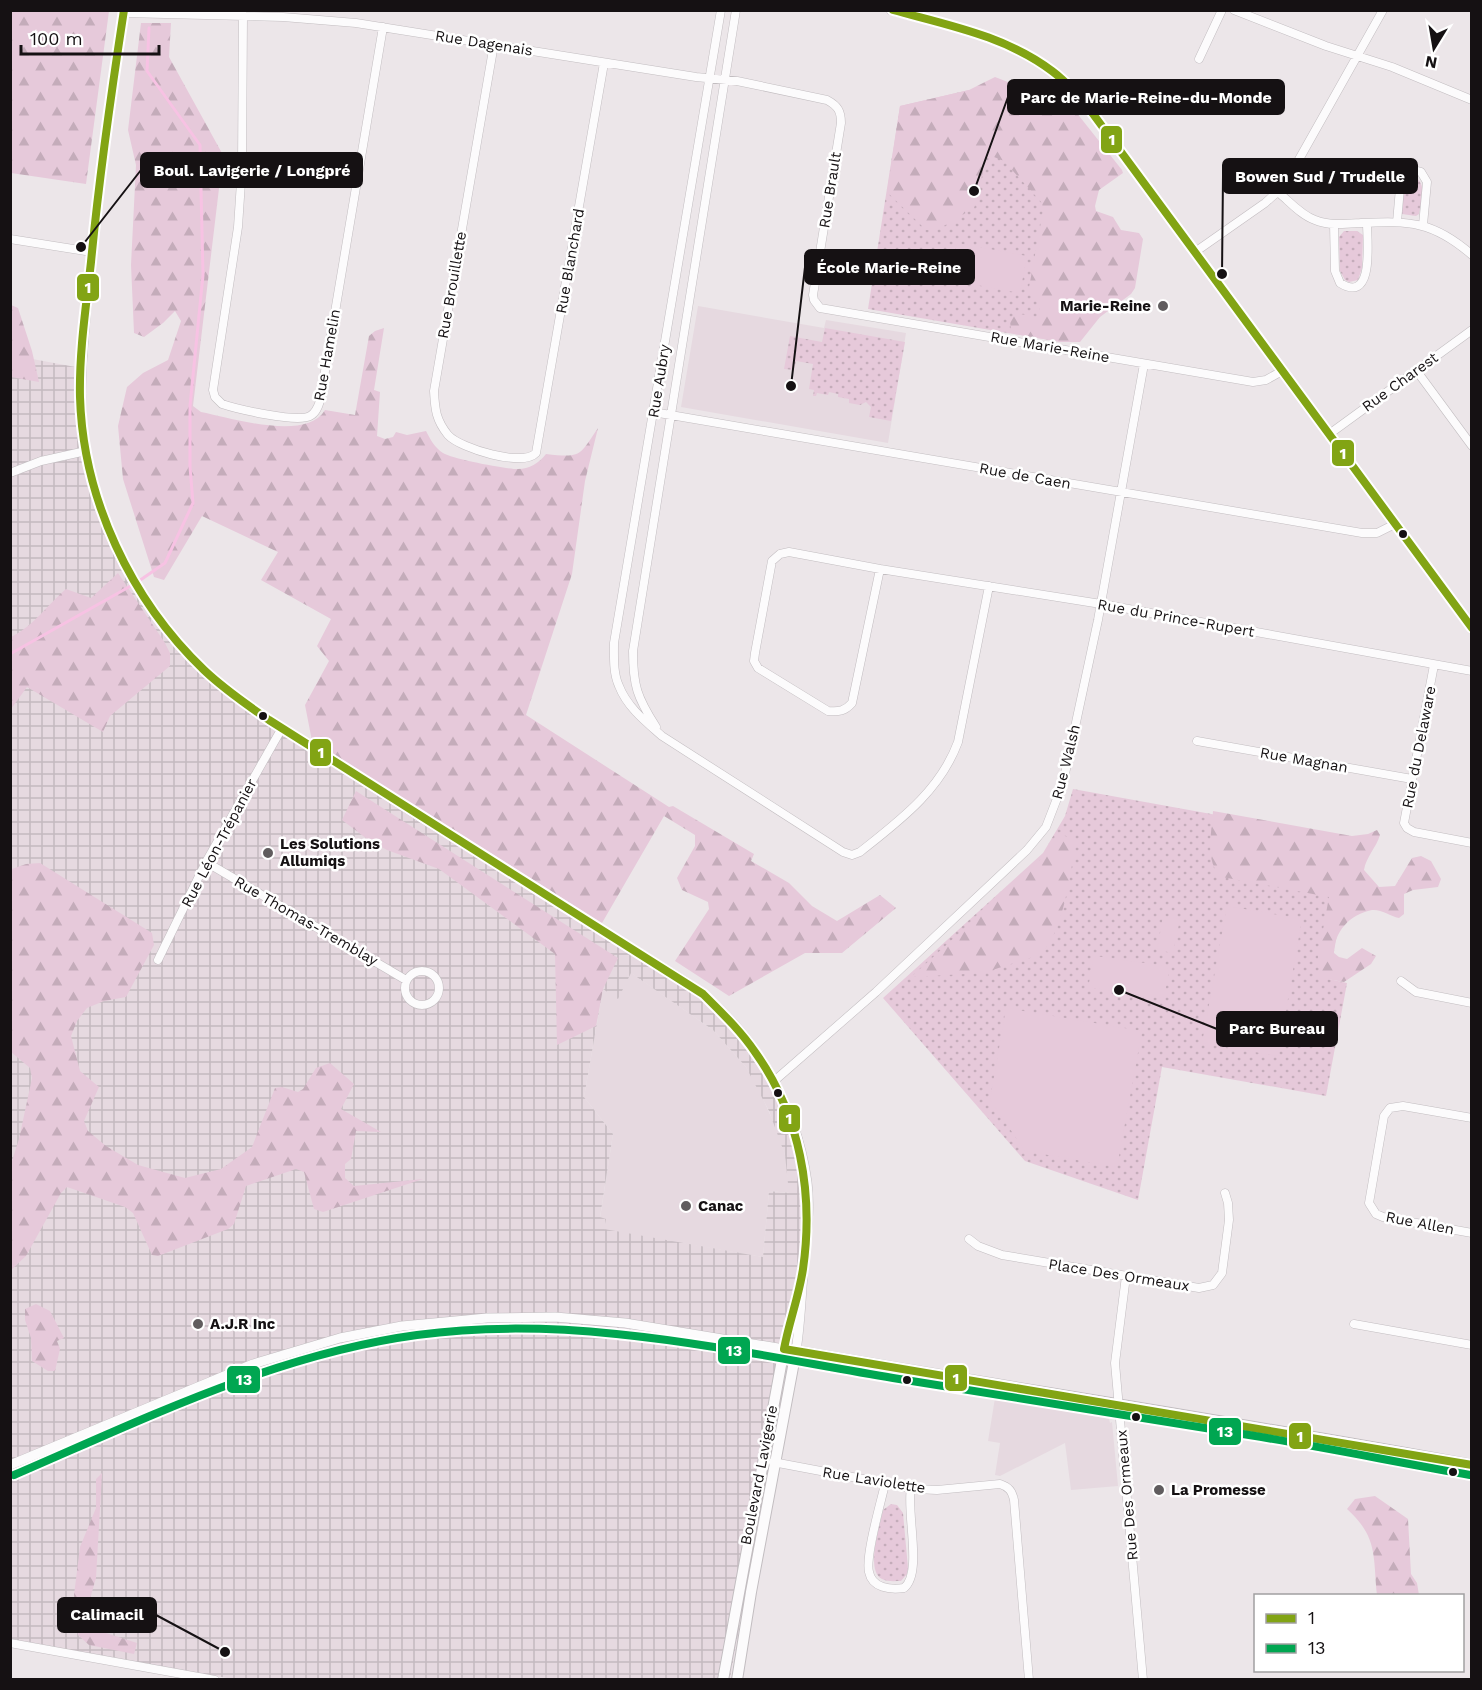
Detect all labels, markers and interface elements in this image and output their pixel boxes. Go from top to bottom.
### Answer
scale bar [21,18,159,56]
north arrow [1404,18,1464,78]
street label: Rue Dagenais [434,26,534,60]
text: 100 m [30,28,83,49]
text: N [1424,52,1439,73]
callout: Parc de Marie-Reine-du-Monde [1008,80,1284,114]
text: Parc de Marie-Reine-du-Monde [1020,88,1272,107]
line badge: 1 [1100,125,1123,154]
text: 1 [1109,130,1115,149]
street label: Rue Brault [815,150,845,229]
callout: Boul. Lavigerie / Longpré [141,153,362,187]
callout: Bowen Sud / Trudelle [1223,159,1417,193]
text: Boul. Lavigerie / Longpré [153,161,351,180]
text: Bowen Sud / Trudelle [1235,167,1405,186]
street label: Rue Blanchard [552,207,588,315]
street label: Rue Brouillette [434,230,470,340]
callout: École Marie-Reine [805,250,974,284]
text: École Marie-Reine [817,258,961,277]
line badge: 1 [76,273,100,302]
text: 1 [85,278,91,297]
place label: Marie-Reine [1060,297,1151,315]
marker: Marie-Reine [1156,299,1170,313]
street label: Rue Hamelin [310,308,344,402]
street label: Rue Marie-Reine [989,328,1111,366]
street label: Rue Aubry [644,343,674,419]
street label: Rue Charest [1358,348,1442,416]
line badge: 1 [1331,439,1355,467]
text: 1 [1340,444,1346,463]
street label: Rue de Caen [978,459,1072,493]
unlabelled marker [1397,528,1409,540]
street label: Rue du Prince-Rupert [1096,595,1257,641]
street label: Rue du Delaware [1398,684,1440,810]
unlabelled marker [257,710,269,722]
street label: Rue Walsh [1048,723,1084,801]
line badge: 1 [309,738,332,767]
text: 1 [318,743,324,762]
street label: Rue Magnan [1259,743,1349,777]
street label: Rue Léon-Trépanier [177,776,261,910]
place label: Les Solutions Allumiqs [280,835,380,870]
marker: Les Solutions Allumiqs [261,846,275,860]
street label: Rue Thomas-Tremblay [231,872,381,970]
callout: Parc Bureau [1217,1012,1337,1046]
text: Parc Bureau [1229,1019,1325,1038]
unlabelled marker [772,1087,784,1099]
line badge: 1 [778,1104,801,1133]
text: 1 [786,1109,792,1128]
place label: Canac [698,1197,744,1215]
marker: Canac [679,1199,693,1213]
street label: Rue Allen [1384,1208,1456,1238]
street label: Place Des Ormeaux [1047,1255,1191,1295]
place label: A.J.R Inc [210,1315,276,1333]
marker: A.J.R Inc [191,1317,205,1331]
line badge: 13 [717,1336,751,1365]
text: 13 [726,1341,742,1360]
line badge: 1 [944,1364,968,1392]
line badge: 13 [226,1365,261,1394]
text: 1 [953,1369,959,1388]
text: 13 [236,1370,252,1389]
unlabelled marker [901,1374,913,1386]
street label: Boulevard Lavigerie [737,1404,781,1546]
unlabelled marker [1130,1411,1142,1423]
line badge: 13 [1208,1417,1242,1446]
text: 13 [1217,1422,1233,1441]
line badge: 1 [1288,1422,1312,1450]
text: 1 [1297,1427,1303,1446]
street label: Rue Des Ormeaux [1112,1429,1142,1561]
street label: Rue Laviolette [821,1463,927,1497]
unlabelled marker [1447,1466,1459,1478]
place label: La Promesse [1171,1481,1266,1499]
marker: La Promesse [1152,1483,1166,1497]
legend [1254,1594,1464,1672]
callout: Calimacil [58,1598,156,1632]
text: Calimacil [70,1605,144,1624]
text: 1 [1308,1607,1315,1628]
text: 13 [1308,1637,1326,1658]

